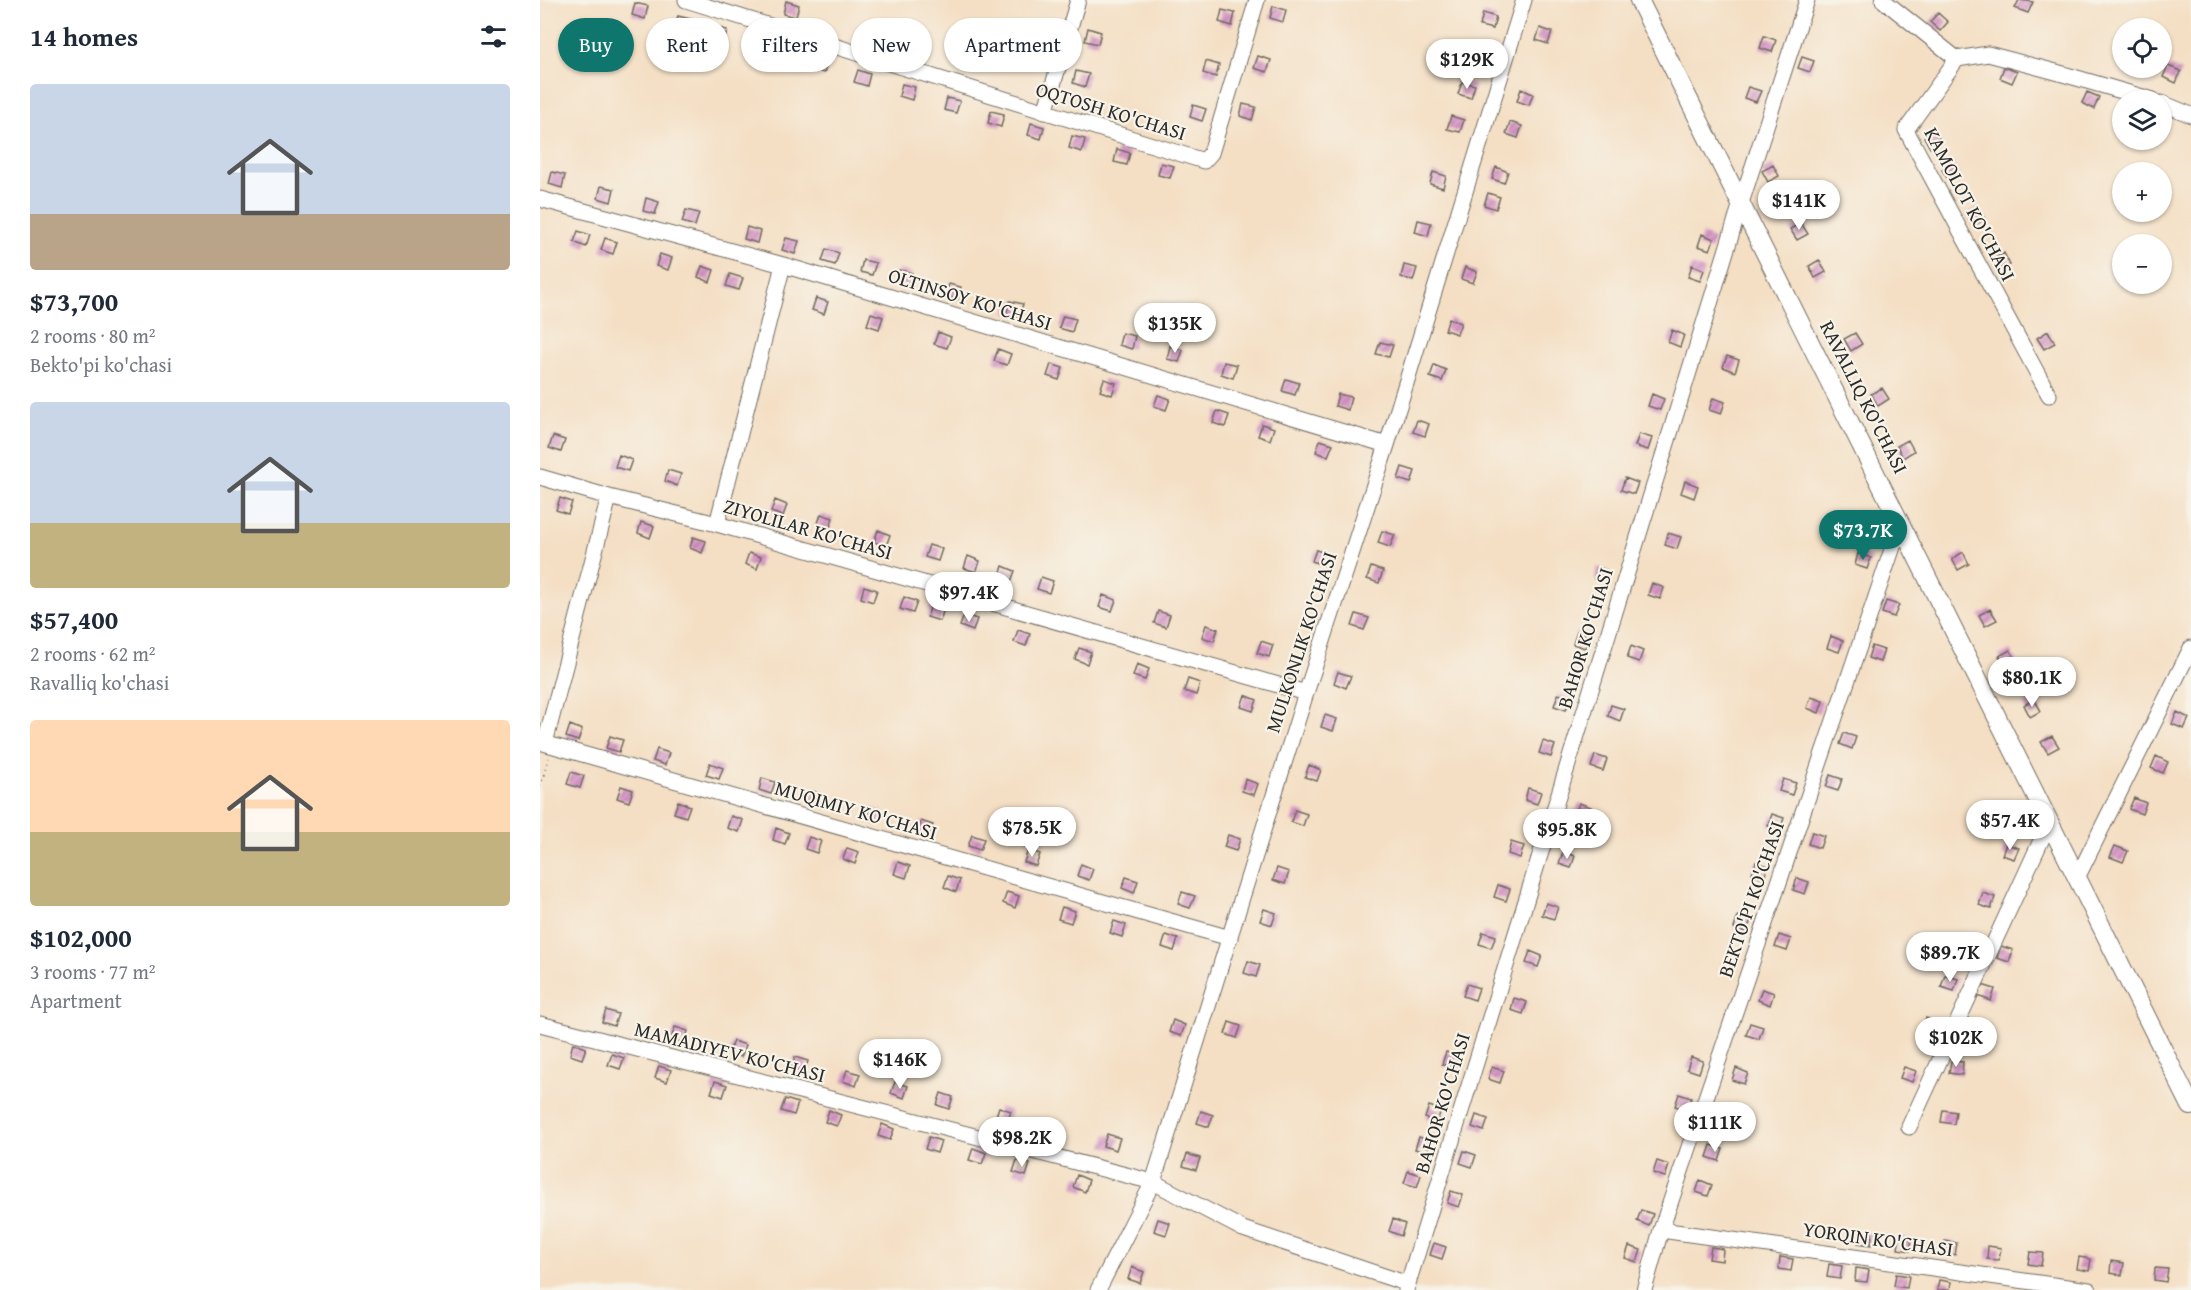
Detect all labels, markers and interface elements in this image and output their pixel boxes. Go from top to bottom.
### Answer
text: 14 homes [30,17,138,56]
chip: Buy [558,18,634,72]
chip: Rent [646,18,729,72]
chip: Filters [741,18,839,72]
chip: New [851,18,932,72]
chip: Apartment [944,18,1082,72]
map controls [2112,18,2172,294]
button: locate [2112,18,2172,78]
icon: filters [477,20,510,53]
pin: $129K [1425,39,1509,90]
text: $129K [1440,44,1494,73]
street label: OQTOSH KO'CHASI [1032,74,1190,147]
button: layers [2112,90,2172,150]
street label: KAMOLOT KO'CHASI [1918,122,2023,286]
icon: home [216,123,324,231]
button: + [2112,162,2172,222]
pin: $141K [1757,180,1841,231]
text: $141K [1772,185,1826,214]
button: − [2112,234,2172,294]
street label: OLTINSOY KO'CHASI [885,260,1055,337]
text: $73,700 [30,282,118,321]
pin: $135K [1133,303,1217,354]
text: $135K [1148,308,1202,337]
street label: RAVALLIQ KO'CHASI [1813,315,1916,478]
text: 2 rooms · 80 m² [30,321,156,350]
text: Bekto'pi ko'chasi [30,350,172,379]
icon: home [216,441,324,549]
street label: ZIYOLILAR KO'CHASI [720,491,896,567]
pin: $73.7K [1814,510,1912,561]
text: $73.7K [1833,515,1893,544]
street label: MULKONLIK KO'CHASI [1258,548,1343,736]
street label: BAHOR KO'CHASI [1549,564,1620,712]
pin: $97.4K [920,572,1018,623]
text: $97.4K [939,577,999,606]
text: $57,400 [30,600,118,639]
text: 2 rooms · 62 m² [30,639,156,668]
pin: $80.1K [1983,657,2081,708]
text: $80.1K [2002,662,2062,691]
text: Ravalliq ko'chasi [30,668,169,697]
icon: home [216,759,324,867]
street label: MUQIMIY KO'CHASI [772,772,941,847]
pin: $57.4K [1961,800,2059,851]
text: $57.4K [1980,805,2040,834]
pin: $78.5K [983,807,1081,858]
pin: $95.8K [1518,809,1616,860]
text: $78.5K [1002,812,1062,841]
text: $95.8K [1537,814,1597,843]
street label: BEKTO'PI KO'CHASI [1710,817,1791,981]
text: $102,000 [30,918,132,957]
pin: $89.7K [1901,932,1999,983]
text: $89.7K [1920,937,1980,966]
text: 3 rooms · 77 m² [30,957,156,986]
text: Apartment [30,986,122,1015]
street label: MAMADIYEV KO'CHASI [632,1014,829,1089]
pin: $102K [1914,1017,1998,1068]
text: $102K [1929,1022,1983,1051]
street label: BAHOR KO'CHASI [1406,1029,1477,1177]
pin: $146K [858,1039,942,1090]
text: $146K [873,1044,927,1073]
pin: $111K [1673,1102,1757,1153]
text: $111K [1688,1107,1742,1136]
pin: $98.2K [973,1117,1071,1168]
text: $98.2K [992,1122,1052,1151]
street label: YORQIN KO'CHASI [1801,1214,1955,1263]

